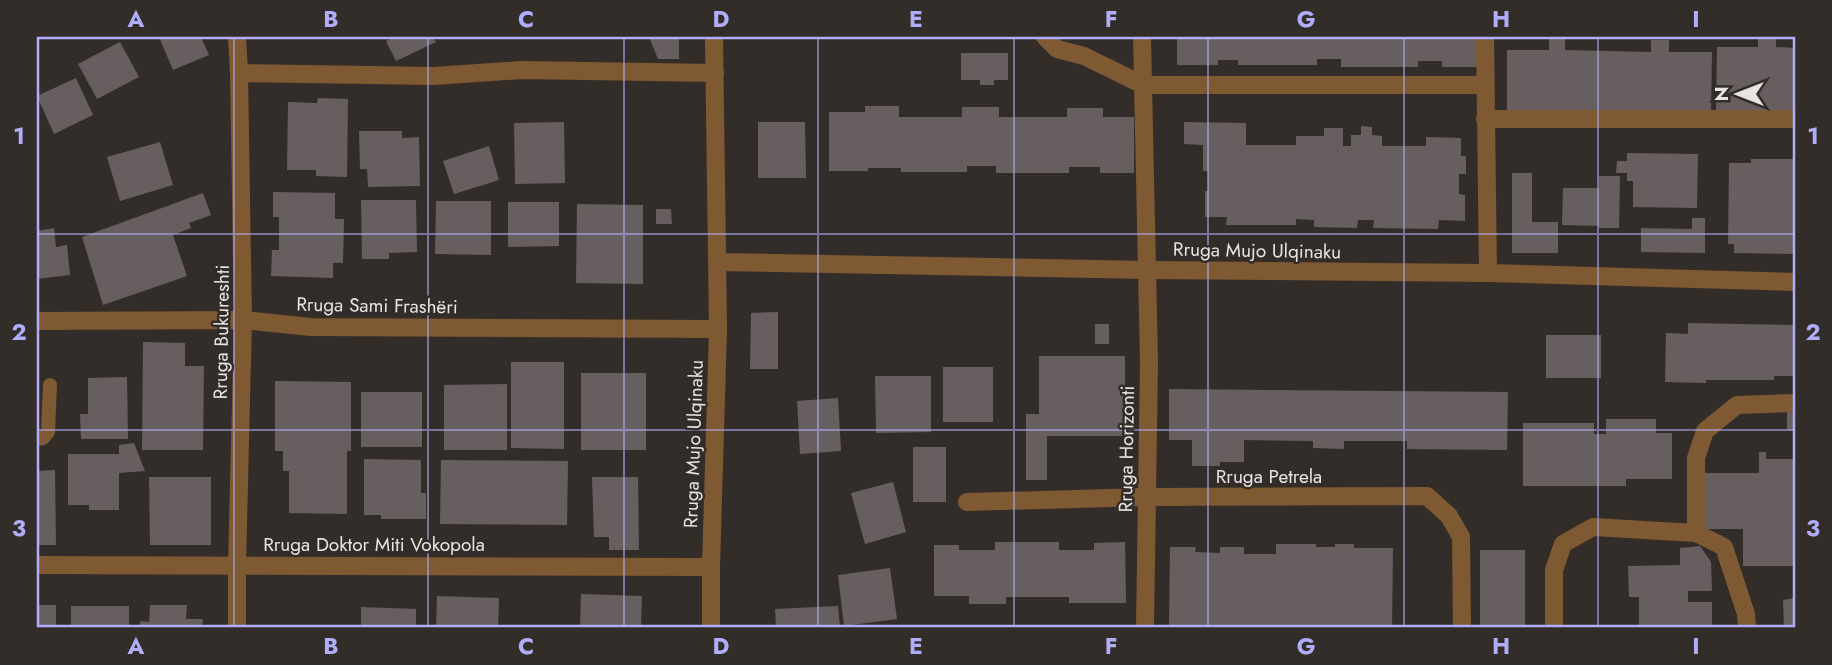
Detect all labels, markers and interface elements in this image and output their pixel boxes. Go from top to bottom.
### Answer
text: A [127,2,145,36]
text: B [323,2,339,36]
text: C [518,2,534,36]
text: D [713,2,730,36]
text: E [909,2,923,36]
text: F [1105,2,1117,36]
text: G [1297,2,1315,36]
text: H [1492,2,1510,36]
text: I [1692,2,1700,36]
north arrow [1702,60,1772,130]
text: N [1708,86,1735,102]
text: 1 [13,119,25,153]
text: 1 [1807,119,1819,153]
street label: Rruga Mujo Ulqinaku [1173,236,1341,265]
street label: Rruga Bukureshti [207,264,236,400]
street label: Rruga Sami Frashëri [296,291,458,320]
text: 2 [11,315,27,349]
text: 2 [1805,315,1821,349]
street label: Rruga Mujo Ulqinaku [677,359,710,529]
street label: Rruga Horizonti [1112,386,1141,513]
street label: Rruga Petrela [1216,463,1322,490]
text: 3 [12,511,26,545]
text: 3 [1806,511,1820,545]
street label: Rruga Doktor Miti Vokopola [263,531,485,558]
text: A [127,629,145,663]
text: B [323,629,339,663]
text: C [518,629,534,663]
text: D [713,629,730,663]
text: E [909,629,923,663]
text: F [1105,629,1117,663]
text: G [1297,629,1315,663]
text: H [1492,629,1510,663]
text: I [1692,629,1700,663]

